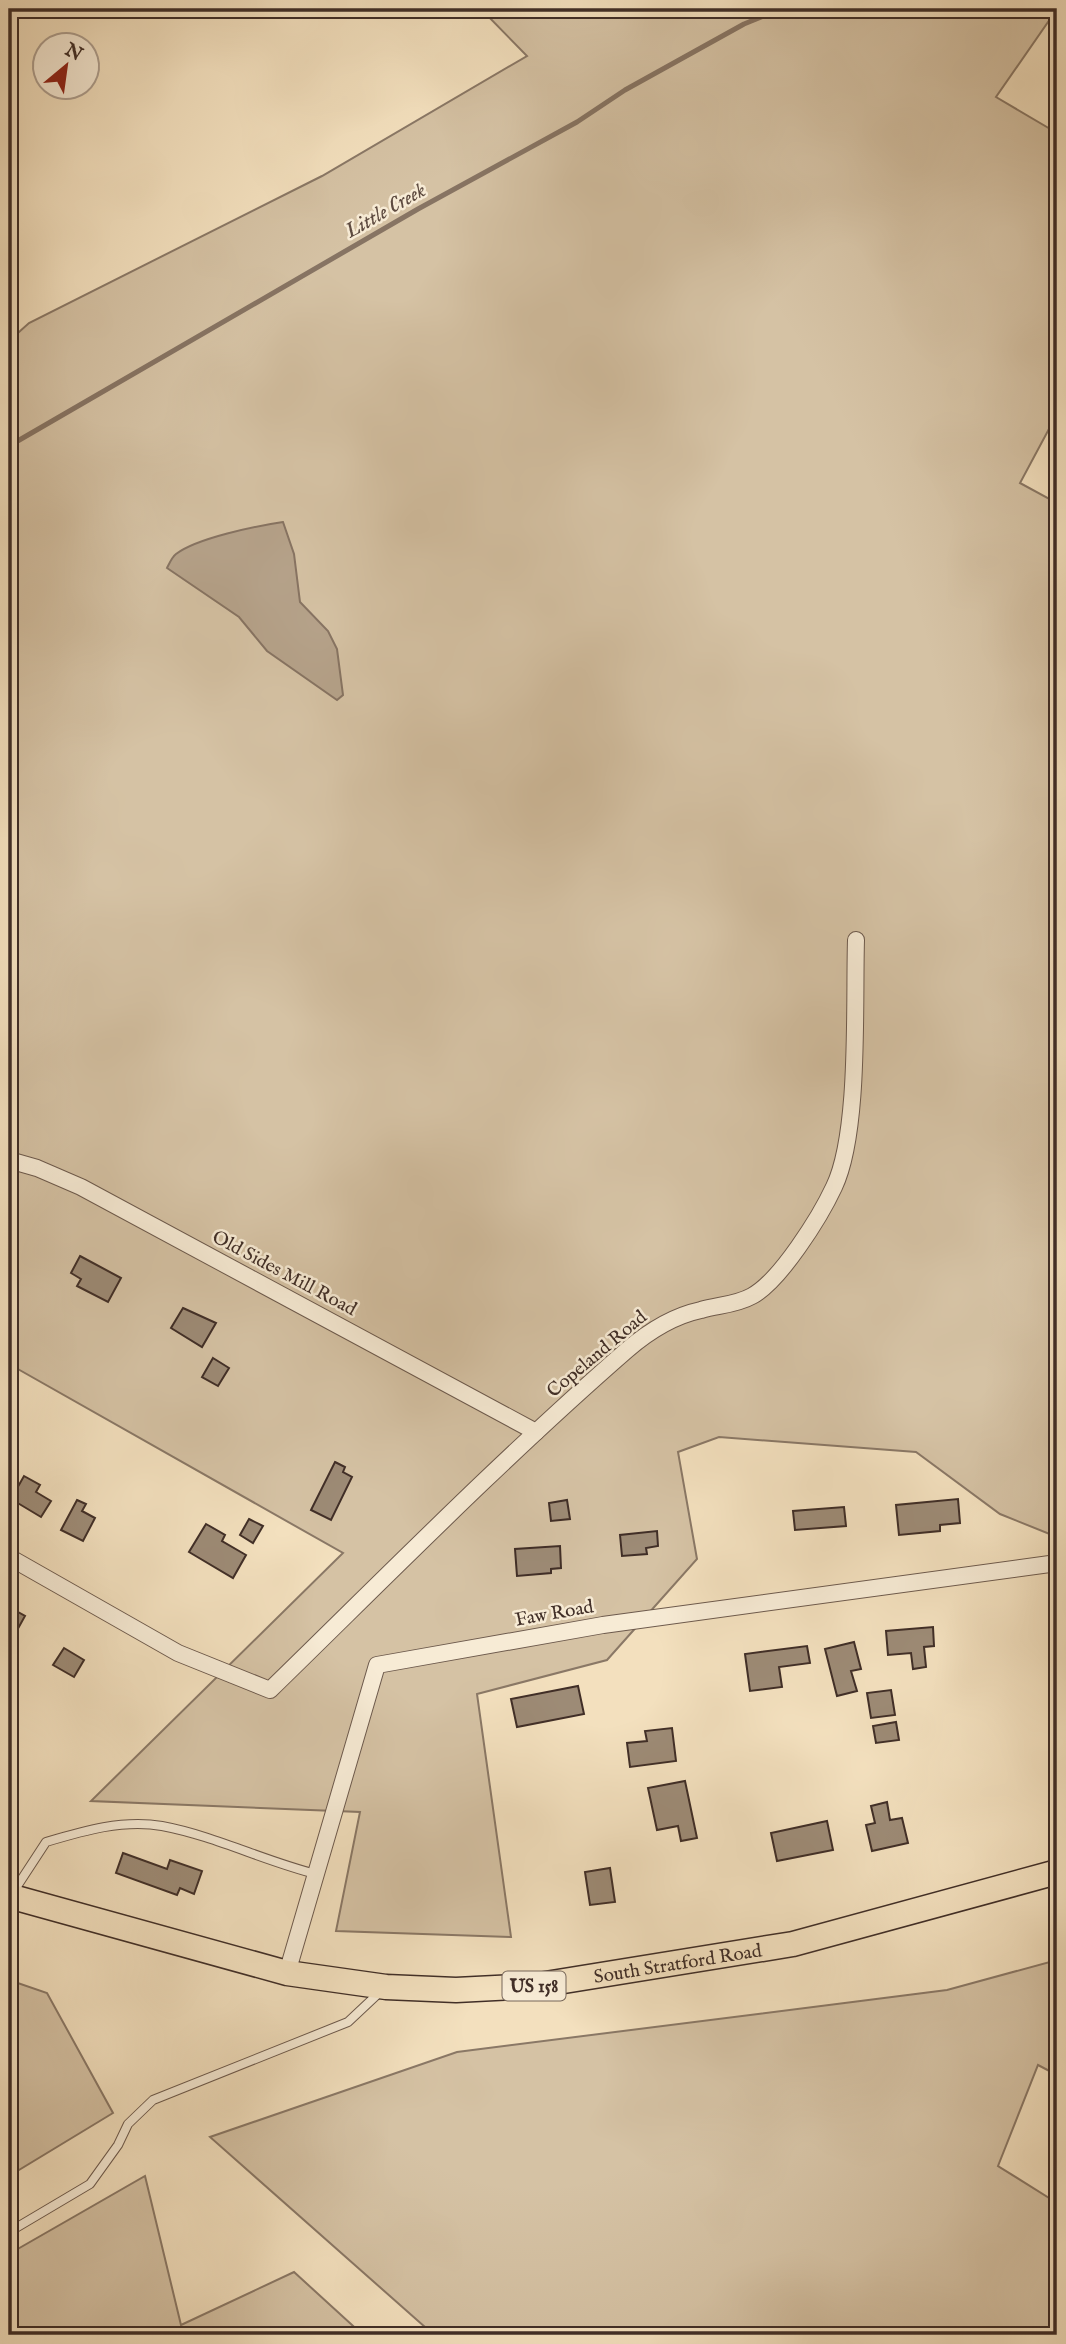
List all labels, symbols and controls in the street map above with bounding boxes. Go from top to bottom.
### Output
north arrow [32,32,102,102]
text: N [59,38,87,68]
water label: Little Creek [340,177,432,246]
street label: Old Sides Mill Road [208,1226,361,1322]
street label: Copeland Road [542,1305,653,1403]
street label: Faw Road [513,1595,596,1633]
street label: South Stratford Road [592,1939,764,1990]
road number: US 158 [503,1972,566,2000]

